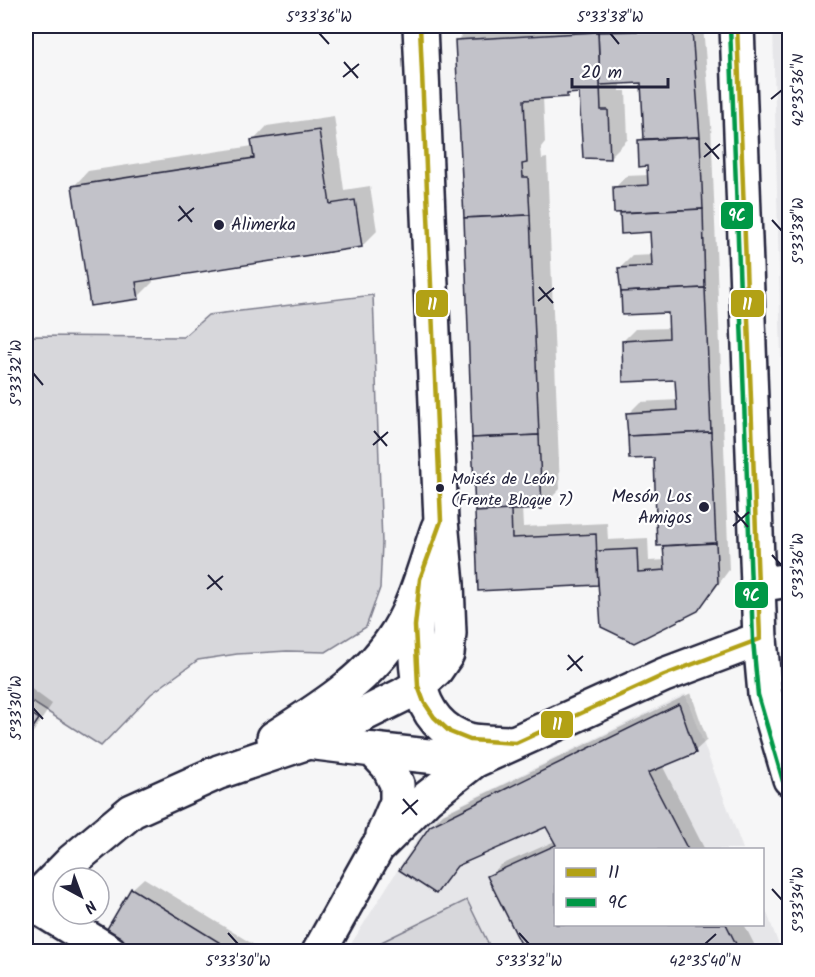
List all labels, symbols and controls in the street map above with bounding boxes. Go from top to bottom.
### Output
text: 5°33'36"W [286,6,352,30]
text: 5°33'38"W [577,6,644,30]
scale bar [572,51,668,89]
text: 42°35'36"N [787,54,811,126]
text: 20 m [581,59,622,88]
text: 5°33'38"W [787,197,811,264]
line badge: 9C [720,201,754,230]
text: 9C [728,204,746,229]
place label: Alimerka [231,211,296,240]
marker: Alimerka [212,218,226,232]
line badge: 11 [415,289,449,318]
line badge: 11 [730,289,765,318]
text: 11 [427,293,437,318]
text: 11 [742,293,752,318]
text: 5°33'32"W [5,340,29,406]
place label: Moisés de León (Frente Bloque 7) [451,467,574,513]
marker: Moisés de León (Frente Bloque 7) [434,482,446,494]
place label: Mesón Los Amigos [611,483,692,533]
marker: Mesón Los Amigos [697,500,711,514]
text: 5°33'36"W [787,533,811,599]
line badge: 9C [734,581,769,609]
text: 9C [742,584,760,609]
text: 5°33'30"W [5,675,29,741]
line badge: 11 [540,710,574,739]
text: 11 [552,713,562,738]
legend [554,848,764,926]
text: 11 [608,859,619,888]
north arrow [51,866,111,926]
text: 5°33'34"W [787,867,811,933]
text: 9C [608,889,628,918]
text: N [78,893,102,919]
text: 5°33'30"W [205,950,271,974]
text: 5°33'32"W [496,950,562,974]
text: 42°35'40"N [669,950,741,974]

